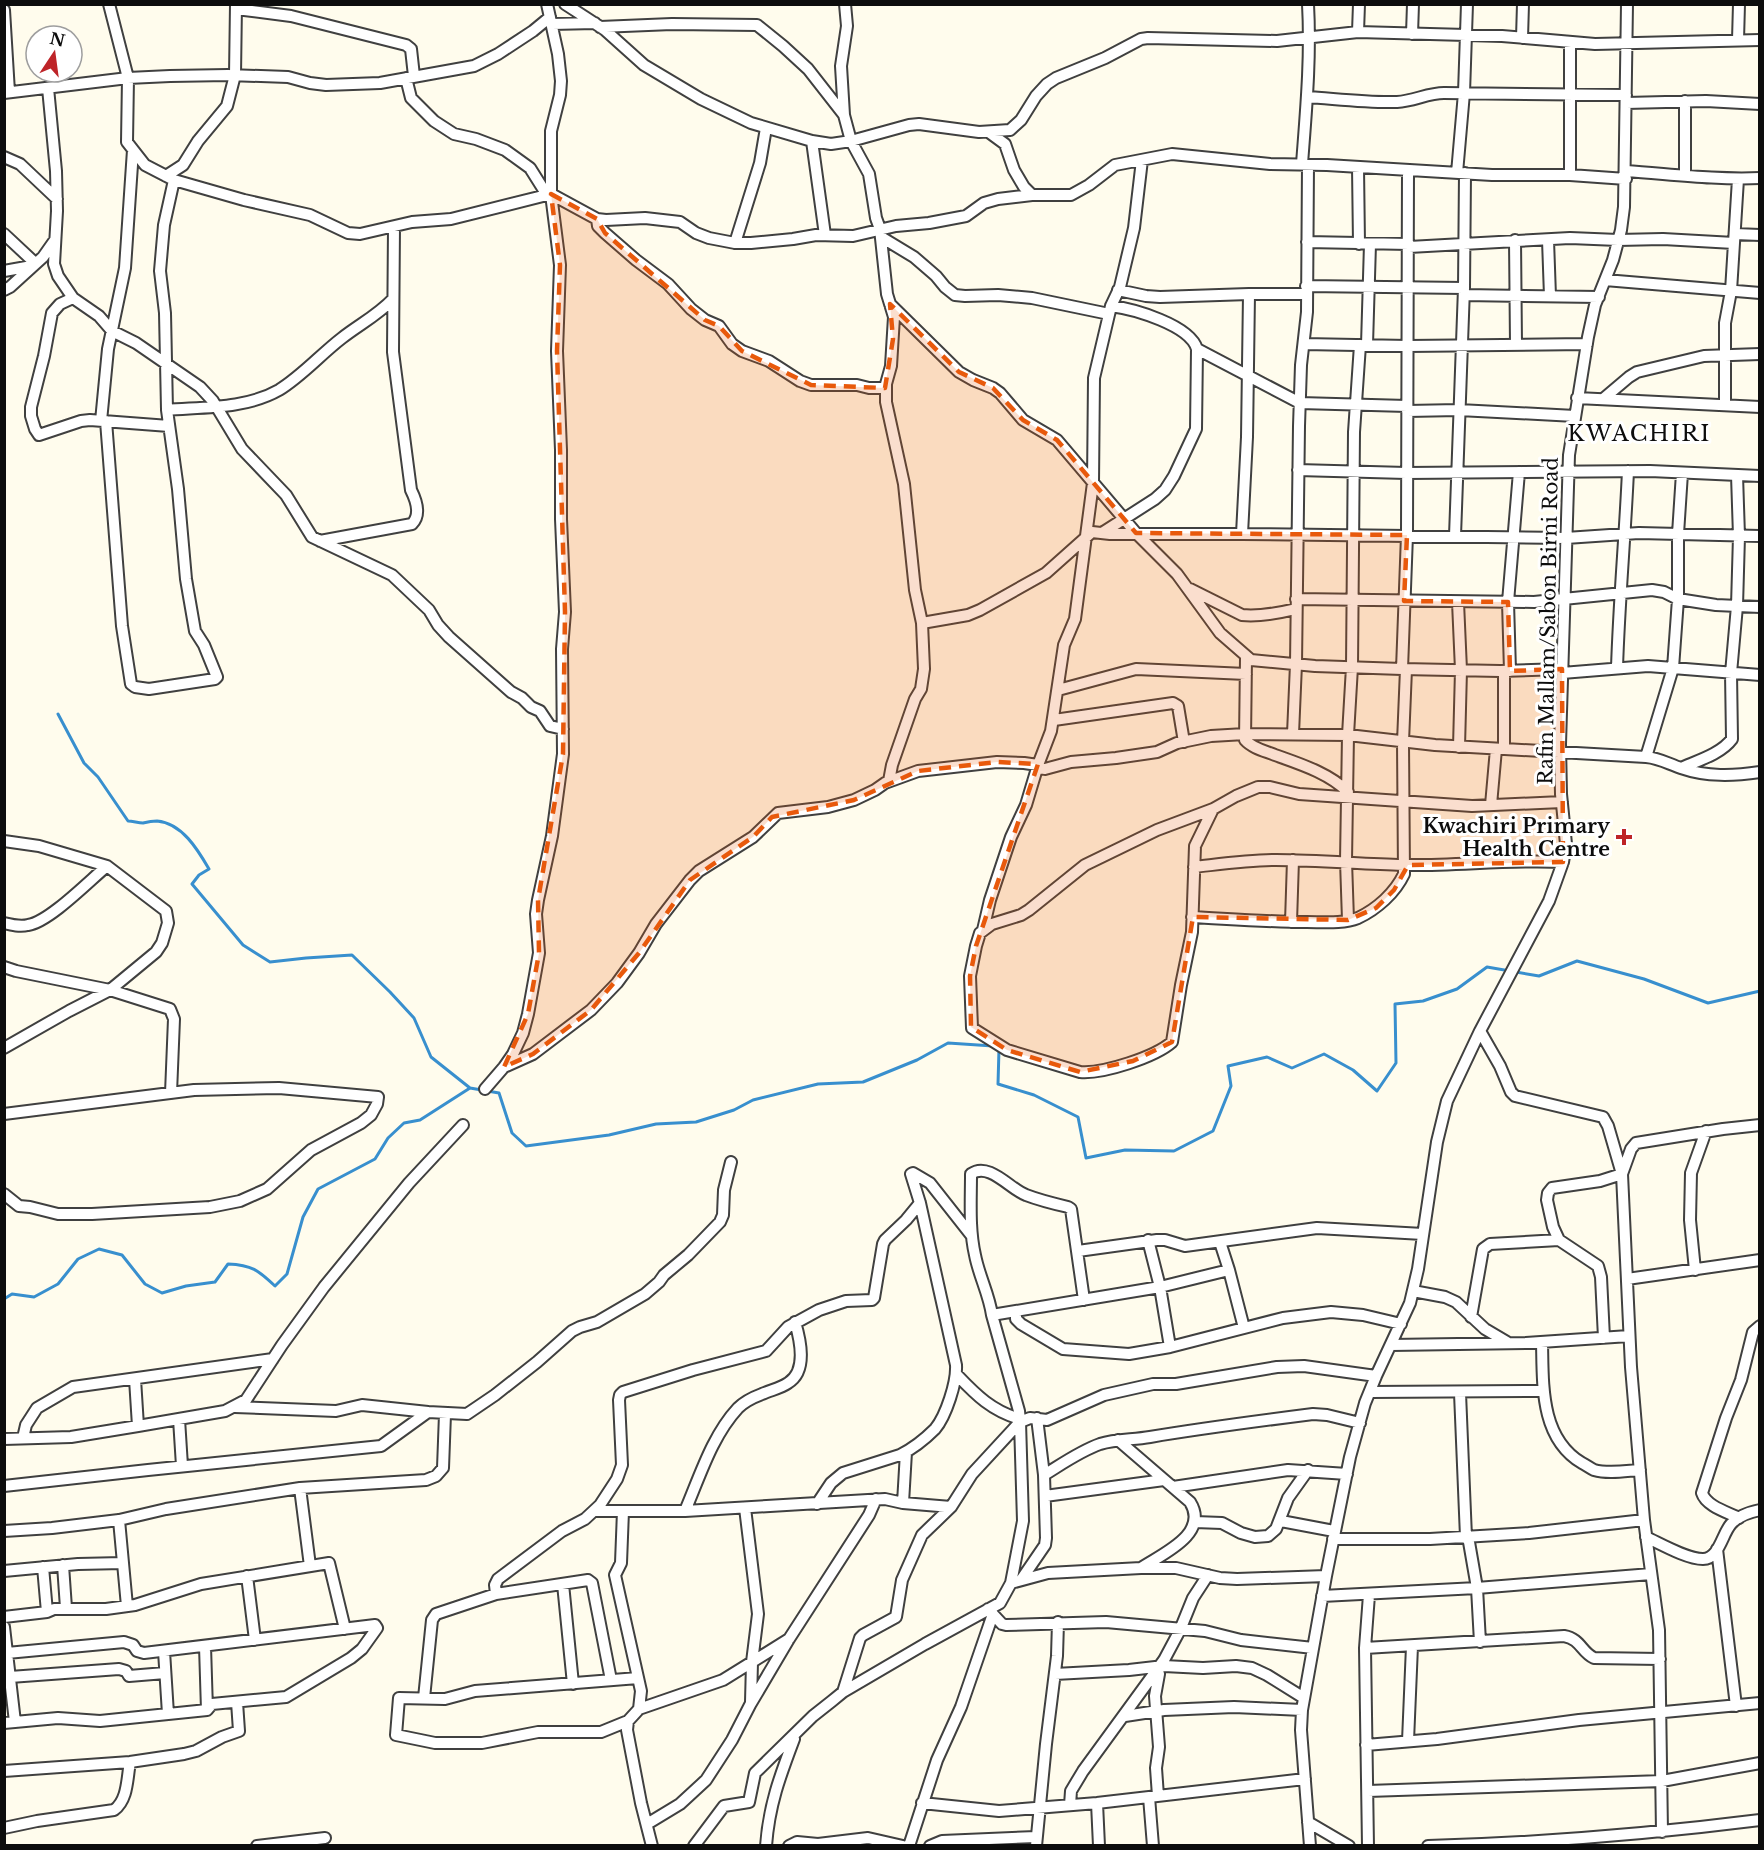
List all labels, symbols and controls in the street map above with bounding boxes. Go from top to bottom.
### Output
north arrow [24,24,84,84]
text: N [48,28,67,51]
district label: KWACHIRI [1567,420,1711,447]
street label: Rafin Mallam/Sabon Birni Road [1533,457,1563,785]
place label: Kwachiri Primary Health Centre [1423,814,1611,861]
marker: Kwachiri Primary Health Centre [1615,828,1633,846]

